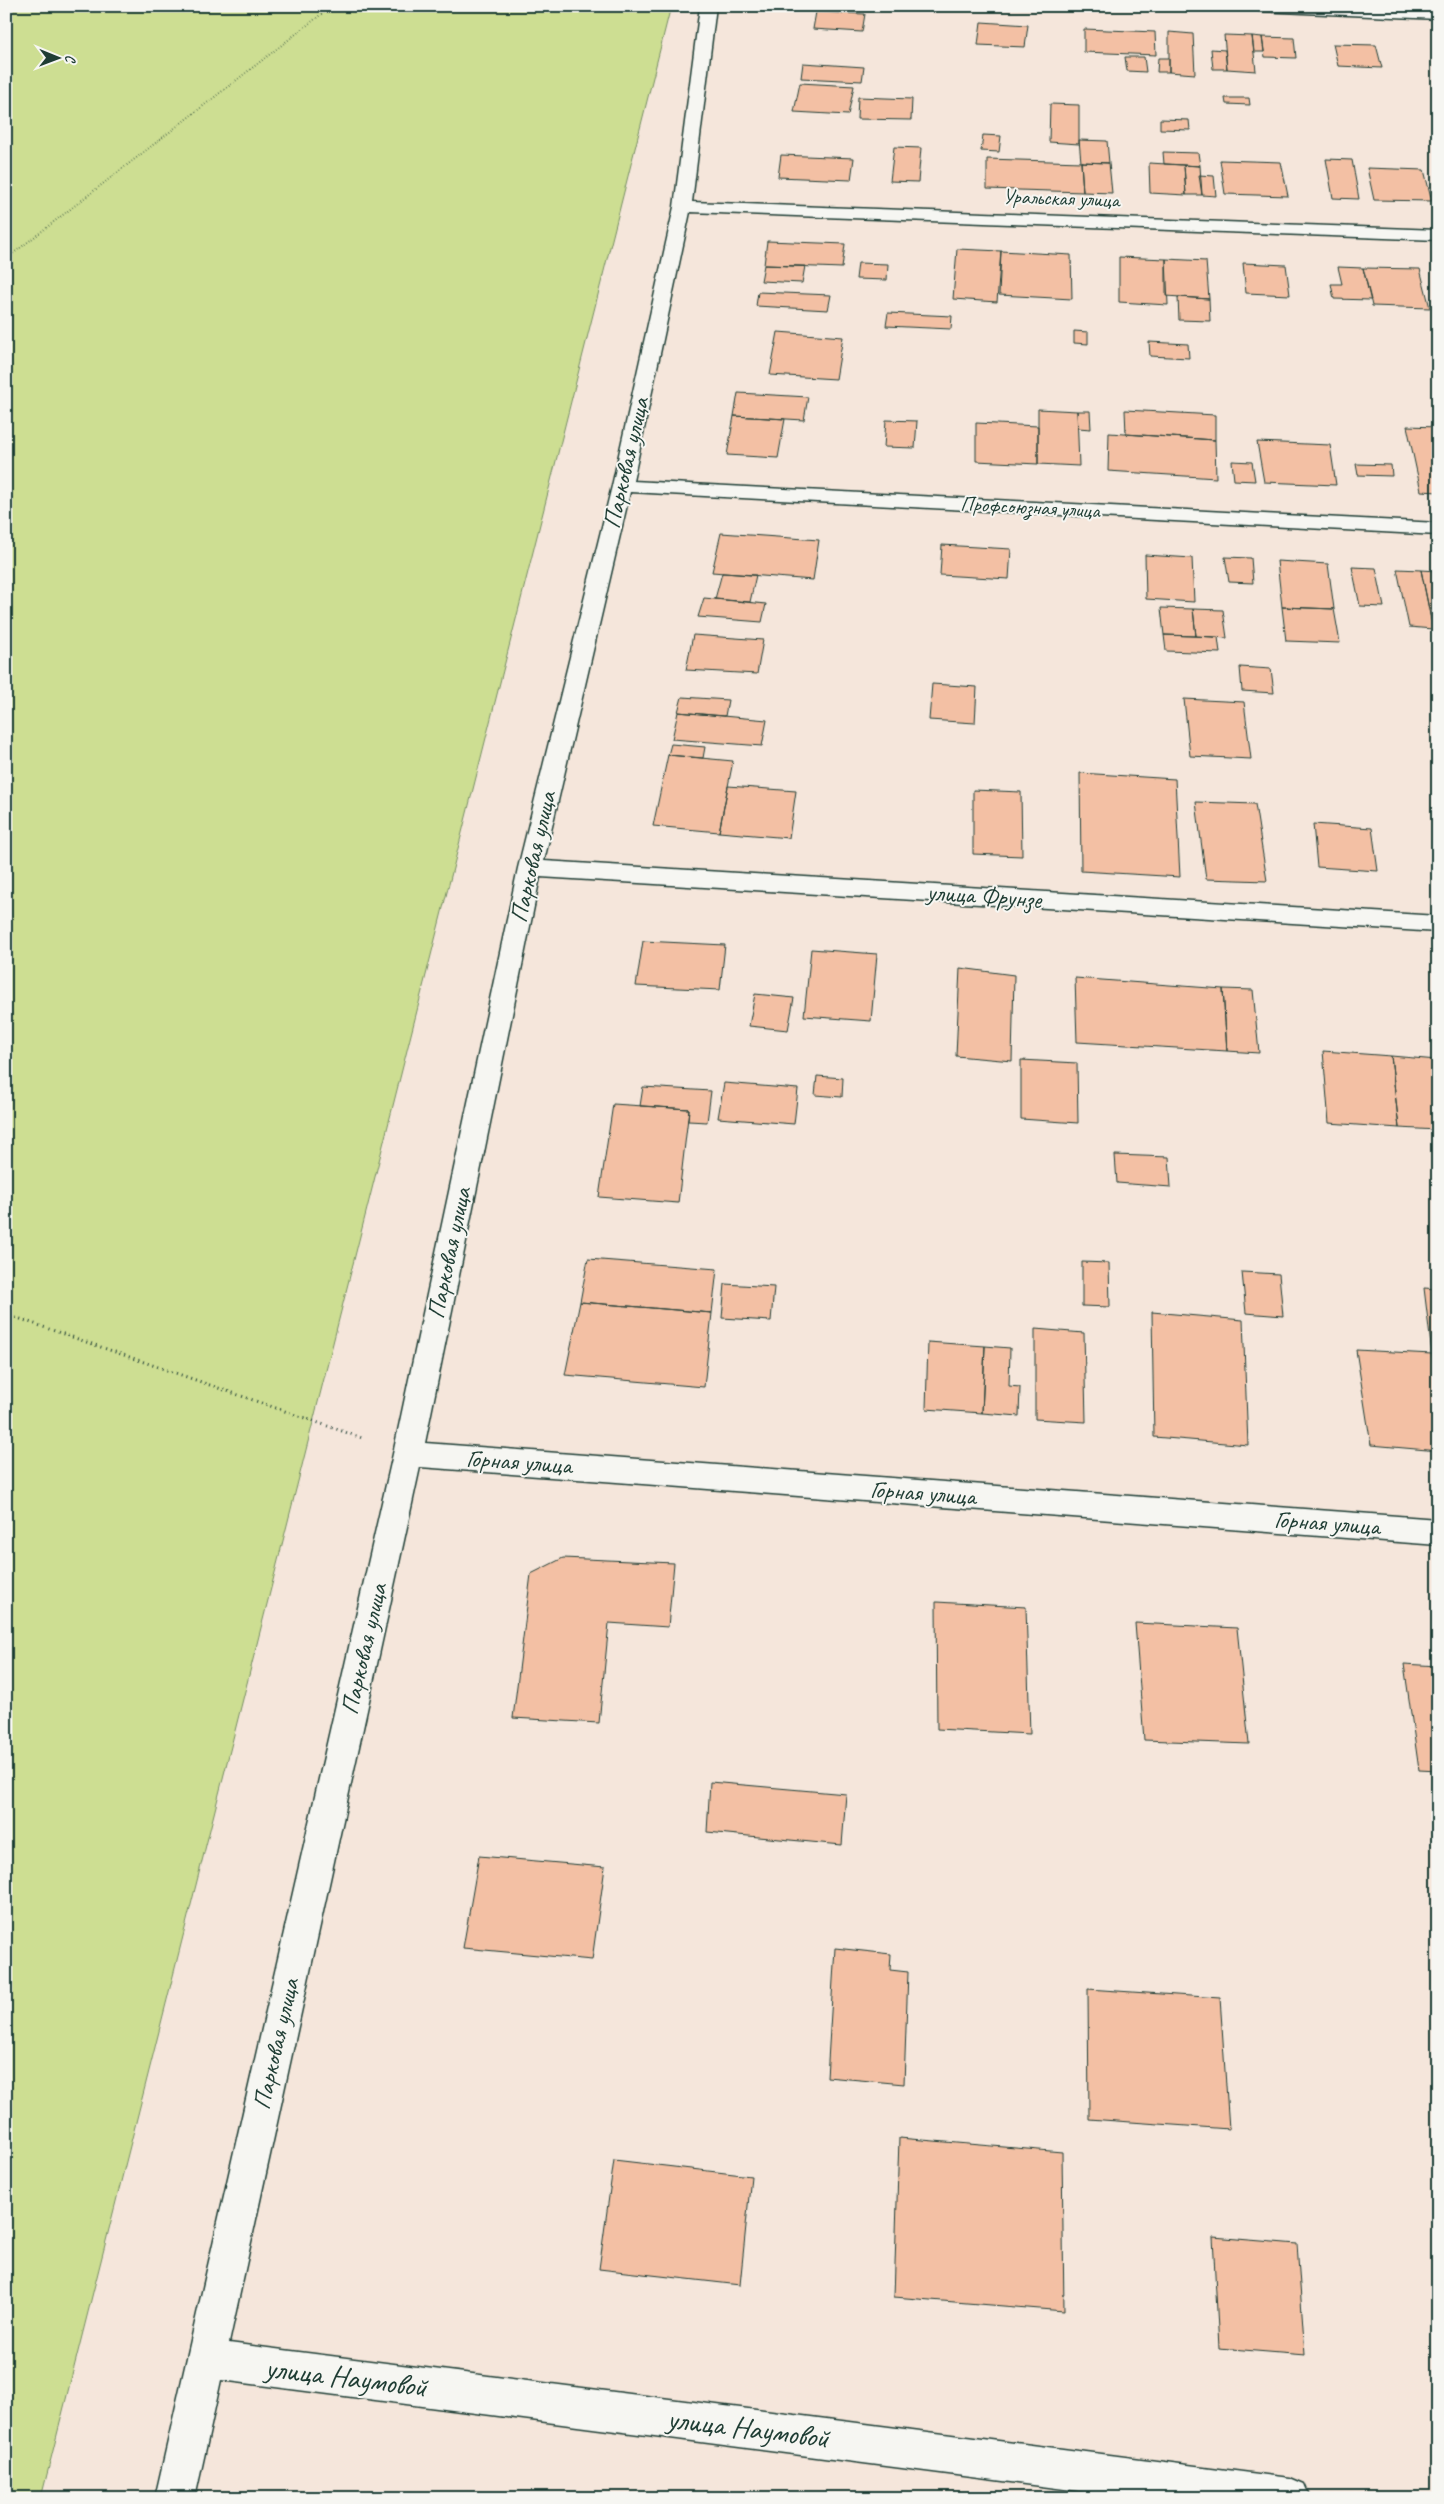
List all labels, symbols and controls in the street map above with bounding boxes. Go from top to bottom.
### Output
north arrow [32,32,82,82]
text: С [62,55,79,64]
street label: Уральская улица [1002,183,1122,213]
street label: Парковая улица [595,393,657,531]
street label: Профсоюзная улица [960,490,1102,525]
street label: Парковая улица [502,787,564,925]
street label: улица Фрунзе [924,876,1044,916]
street label: Парковая улица [420,1183,479,1321]
street label: Горная улица [465,1442,576,1482]
street label: Горная улица [869,1473,980,1513]
street label: Горная улица [1273,1503,1384,1543]
street label: Парковая улица [333,1579,395,1717]
street label: Парковая улица [245,1974,307,2112]
street label: улица Наумовой [261,2348,430,2406]
street label: улица Наумовой [663,2399,832,2457]

